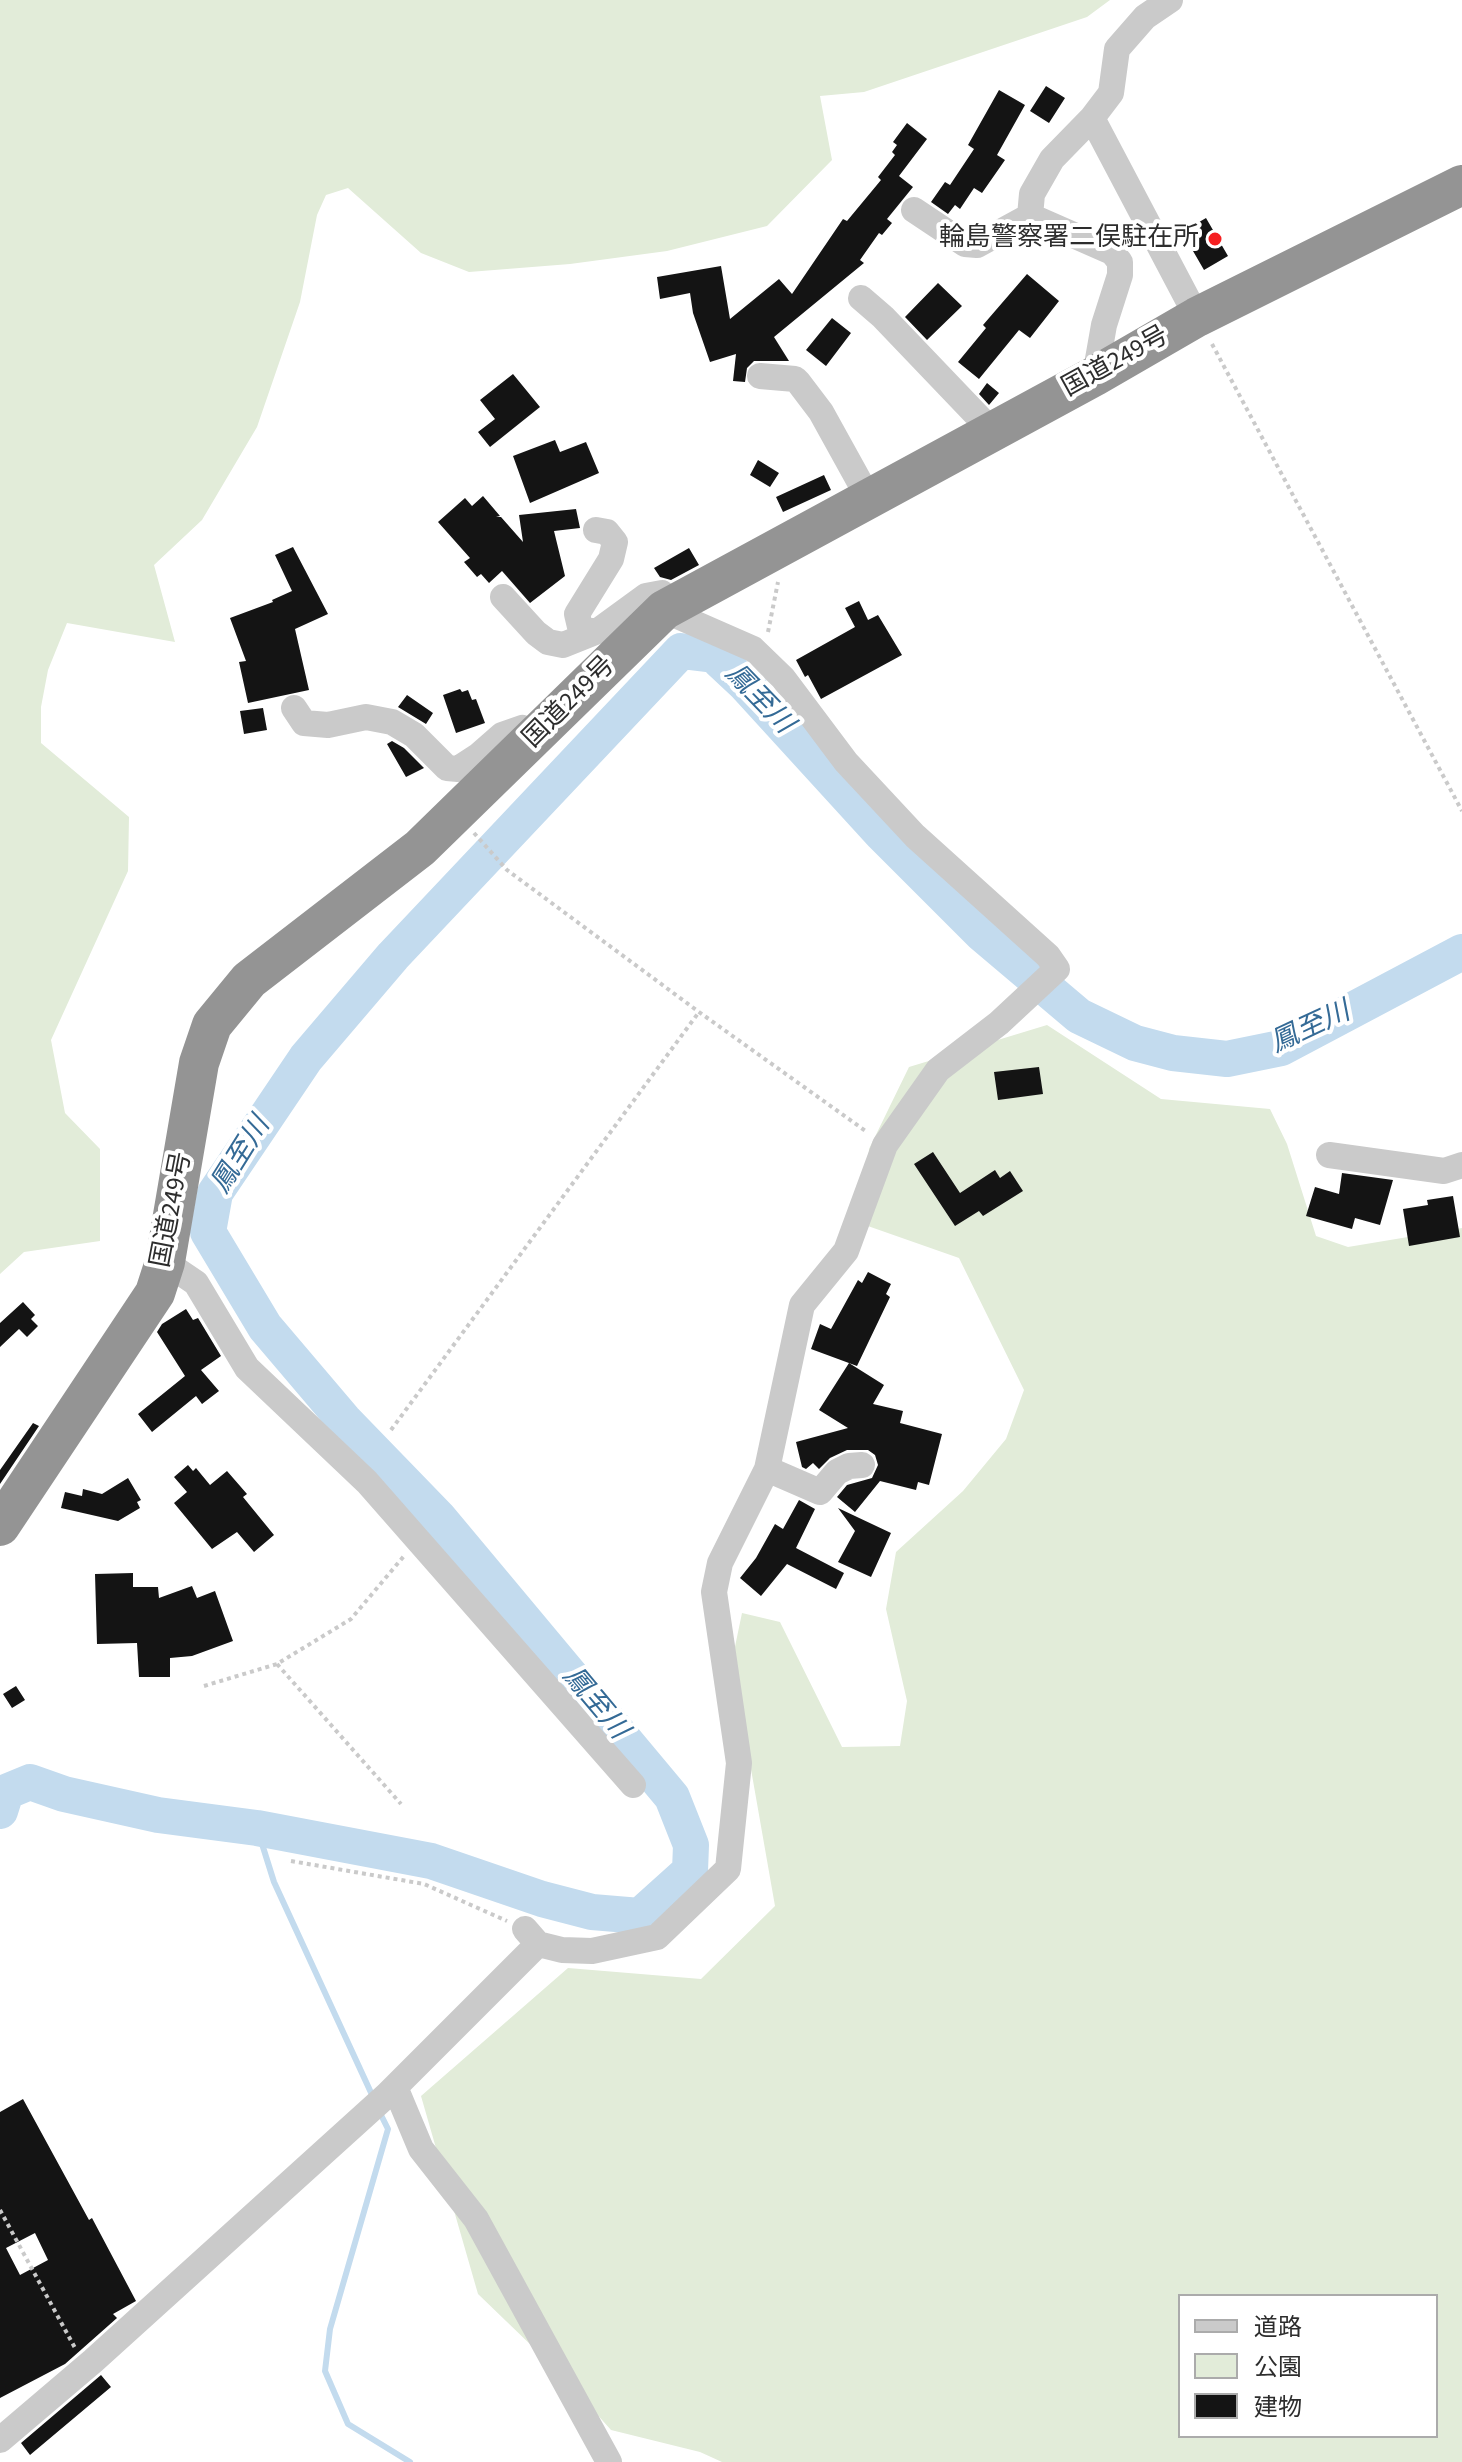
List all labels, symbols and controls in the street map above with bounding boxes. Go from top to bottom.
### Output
place label: 輪島警察署二俣駐在所 [939,223,1199,255]
marker: 輪島警察署二俣駐在所 [1206,230,1224,248]
street label: 国道249号 [1057,321,1175,405]
street label: 国道249号 [518,651,622,755]
water label: 鳳至川 [717,658,799,742]
water label: 鳳至川 [1266,996,1356,1062]
water label: 鳳至川 [205,1111,279,1201]
street label: 国道249号 [147,1150,199,1270]
water label: 鳳至川 [554,1661,634,1747]
legend [1178,2294,1438,2438]
text: 道路 [1254,2310,1302,2345]
text: 公園 [1254,2350,1302,2385]
text: 建物 [1254,2390,1302,2425]

